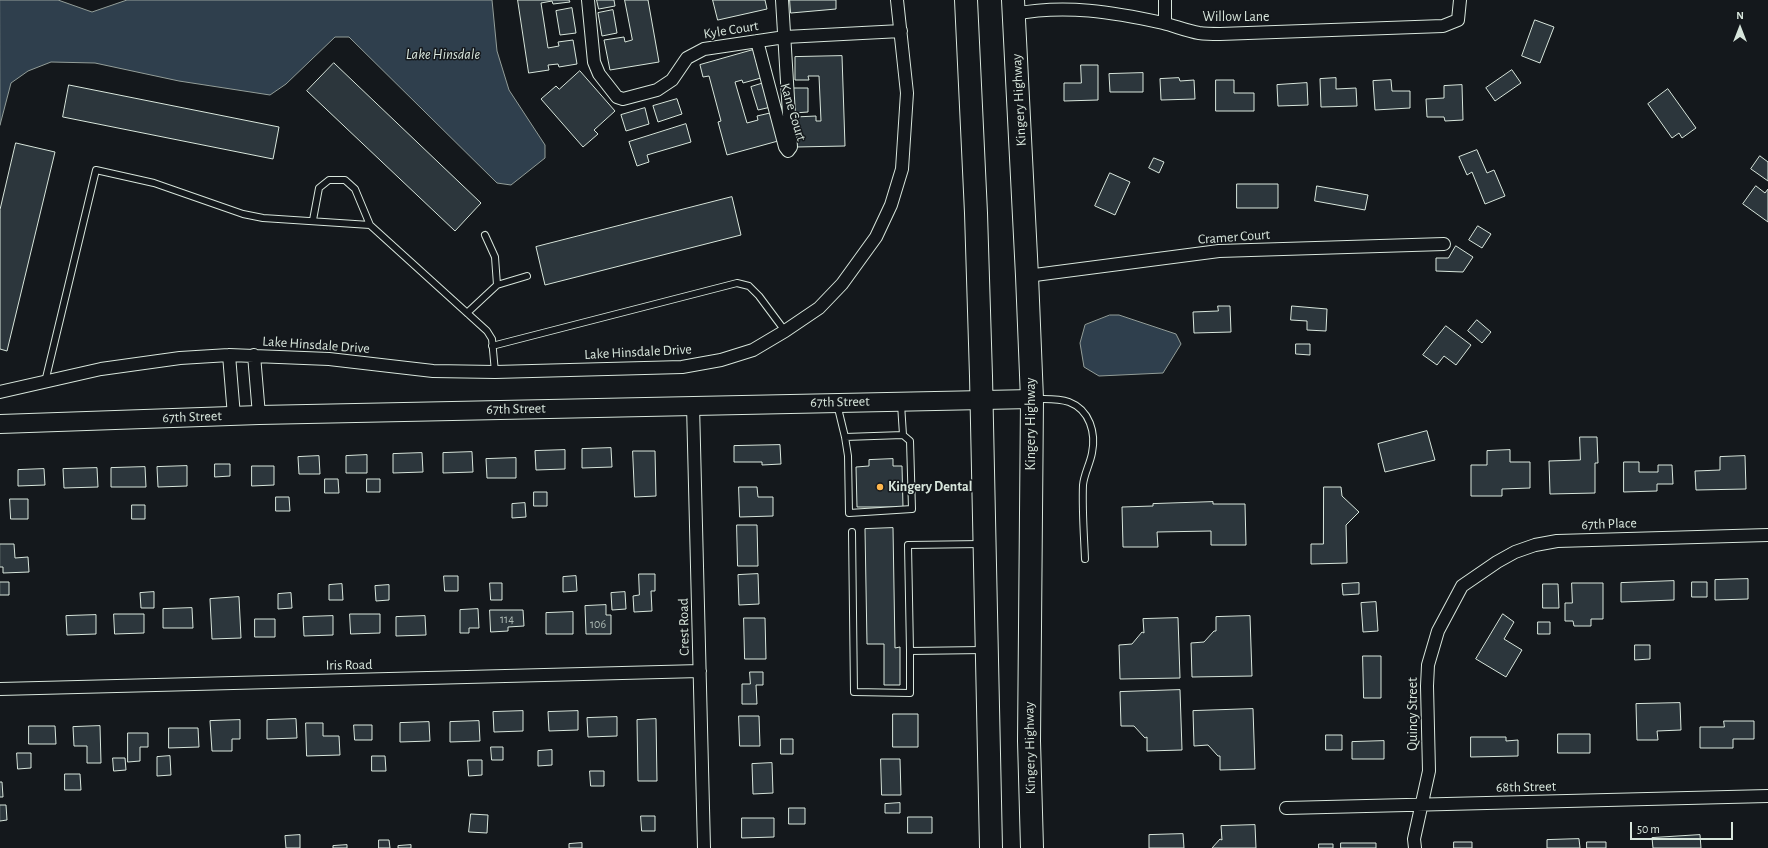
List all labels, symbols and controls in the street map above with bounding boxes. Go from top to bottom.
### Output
north arrow [1720,8,1760,48]
street label: Willow Lane [1202,9,1270,25]
text: N [1736,10,1744,21]
street label: Kyle Court [702,17,760,43]
water label: Lake Hinsdale [406,45,480,63]
street label: Kingery Highway [1008,53,1030,147]
street label: Kane Court [776,81,810,143]
street label: Cramer Court [1197,226,1271,248]
street label: Lake Hinsdale Drive [262,333,370,357]
street label: Lake Hinsdale Drive [584,341,692,363]
street label: Kingery Highway [1023,378,1039,470]
street label: 67th Street [810,393,870,411]
street label: 67th Street [486,400,546,418]
street label: 67th Street [162,408,222,426]
place label: Kingery Dental [888,479,972,495]
marker: Kingery Dental [875,482,885,492]
street label: 67th Place [1581,515,1637,533]
street label: Crest Road [675,598,693,656]
house number: 114 [500,612,514,626]
house number: 106 [590,617,606,631]
street label: Iris Road [325,656,373,674]
street label: Quincy Street [1405,677,1421,751]
street label: Kingery Highway [1021,701,1039,795]
street label: 68th Street [1496,778,1556,796]
scale bar [1632,814,1735,840]
text: 50 m [1637,823,1660,835]

